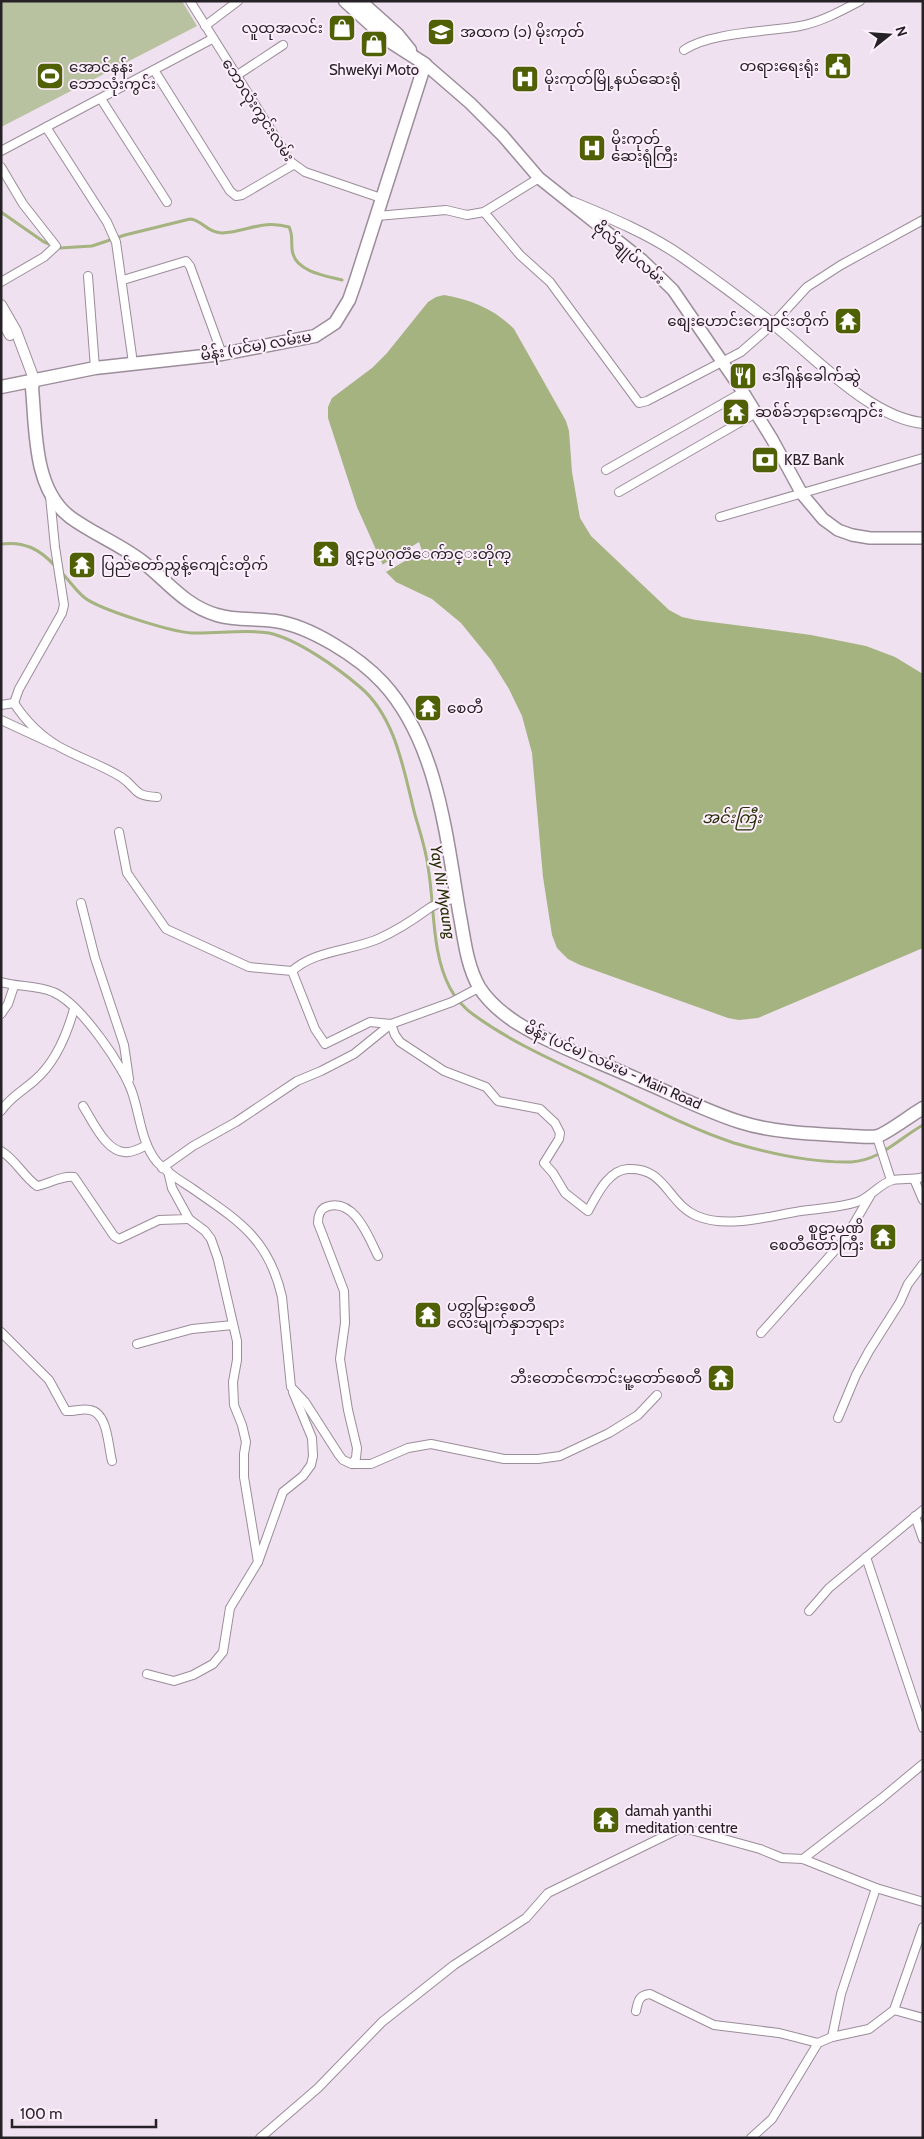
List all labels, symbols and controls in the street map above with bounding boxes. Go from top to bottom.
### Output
north arrow [864,10,914,60]
shop icon: လူထုအလင်း [327,13,357,43]
school or university icon: အထက (၁) မိုးကုတ် [426,17,456,47]
place label: လူထုအလင်း [241,18,323,40]
place label: အထက (၁) မိုးကုတ် [460,22,584,44]
text: N [891,24,911,39]
shop icon: ShweKyi Moto [359,29,389,59]
public building icon: တရားရေးရုံး [823,51,853,81]
street label: ‌ဘောလုံးကွင်းလမ်း [216,55,299,166]
place label: အောင်နန်း ဘောလုံးကွင်း [69,57,156,96]
place label: တရားရေးရုံး [740,57,819,78]
sports icon: အောင်နန်း ဘောလုံးကွင်း [35,61,65,91]
place label: ShweKyi Moto [329,61,419,79]
hospital icon: မိုးကုတ်မြို့နယ်ဆေးရုံ [510,64,540,94]
place label: မိုးကုတ်မြို့နယ်ဆေးရုံ [544,69,681,91]
place label: မိုးကုတ်‌ ‌ဆေးရုံကြီး [611,129,678,168]
hospital icon: မိုးကုတ်‌ ‌ဆေးရုံကြီး [577,133,607,163]
street label: ဗိုလ်‌ချုပ်‌လမ်း [588,217,669,290]
temple icon: စျေးဟောင်းကျောင်းတိုက် [833,306,863,336]
place label: စျေးဟောင်းကျောင်းတိုက် [667,311,829,333]
street label: မိန်း (ပင်မ) လမ်းမ [199,326,313,368]
restaurant icon: ဒေါ်ရှန်ခေါက်ဆွဲ [728,361,758,391]
place label: ဒေါ်ရှန်ခေါက်ဆွဲ [762,366,861,388]
temple icon: ဆစ်ခ်ဘုရားကျောင်း [721,397,751,427]
place label: ဆစ်ခ်ဘုရားကျောင်း [755,402,883,424]
bank icon: KBZ Bank [750,445,780,475]
place label: KBZ Bank [784,451,844,469]
temple icon: ရွင္ဥပဂုတၱေက်ာင္းတိုက္ [311,539,341,569]
place label: ရွင္ဥပဂုတၱေက်ာင္းတိုက္ [345,544,512,566]
temple icon: ပြည်‌‌တော်ညွန့်ကျေင်းတိုက် [67,550,97,580]
place label: ပြည်‌‌တော်ညွန့်ကျေင်းတိုက် [101,555,268,577]
temple icon: စေတီ [413,693,443,723]
place label: စေတီ [447,698,483,717]
water label: အင်းကြီး [702,806,764,831]
water label: Yay Ni Myaung [426,844,460,941]
street label: မိန်း (ပင်မ) လမ်းမ - Main Road [520,1018,705,1116]
place label: စူဠာမဏိ စေတီတော်ကြီး [769,1218,864,1257]
temple icon: စူဠာမဏိ စေတီတော်ကြီး [868,1222,898,1252]
place label: ပတ္တမြား‌စေတီ‌ လေးမျက်နှာဘုရား [447,1296,565,1335]
temple icon: ပတ္တမြား‌စေတီ‌ လေးမျက်နှာဘုရား [413,1300,443,1330]
temple icon: ဘီးတောင်ကောင်းမူ့တော်စေတီ [706,1363,736,1393]
place label: ဘီးတောင်ကောင်းမူ့တော်စေတီ [510,1368,702,1390]
place label: damah yanthi meditation centre [625,1802,738,1837]
temple icon: damah yanthi meditation centre [591,1805,621,1835]
scale bar [12,2096,156,2128]
text: 100 m [20,2105,62,2123]

